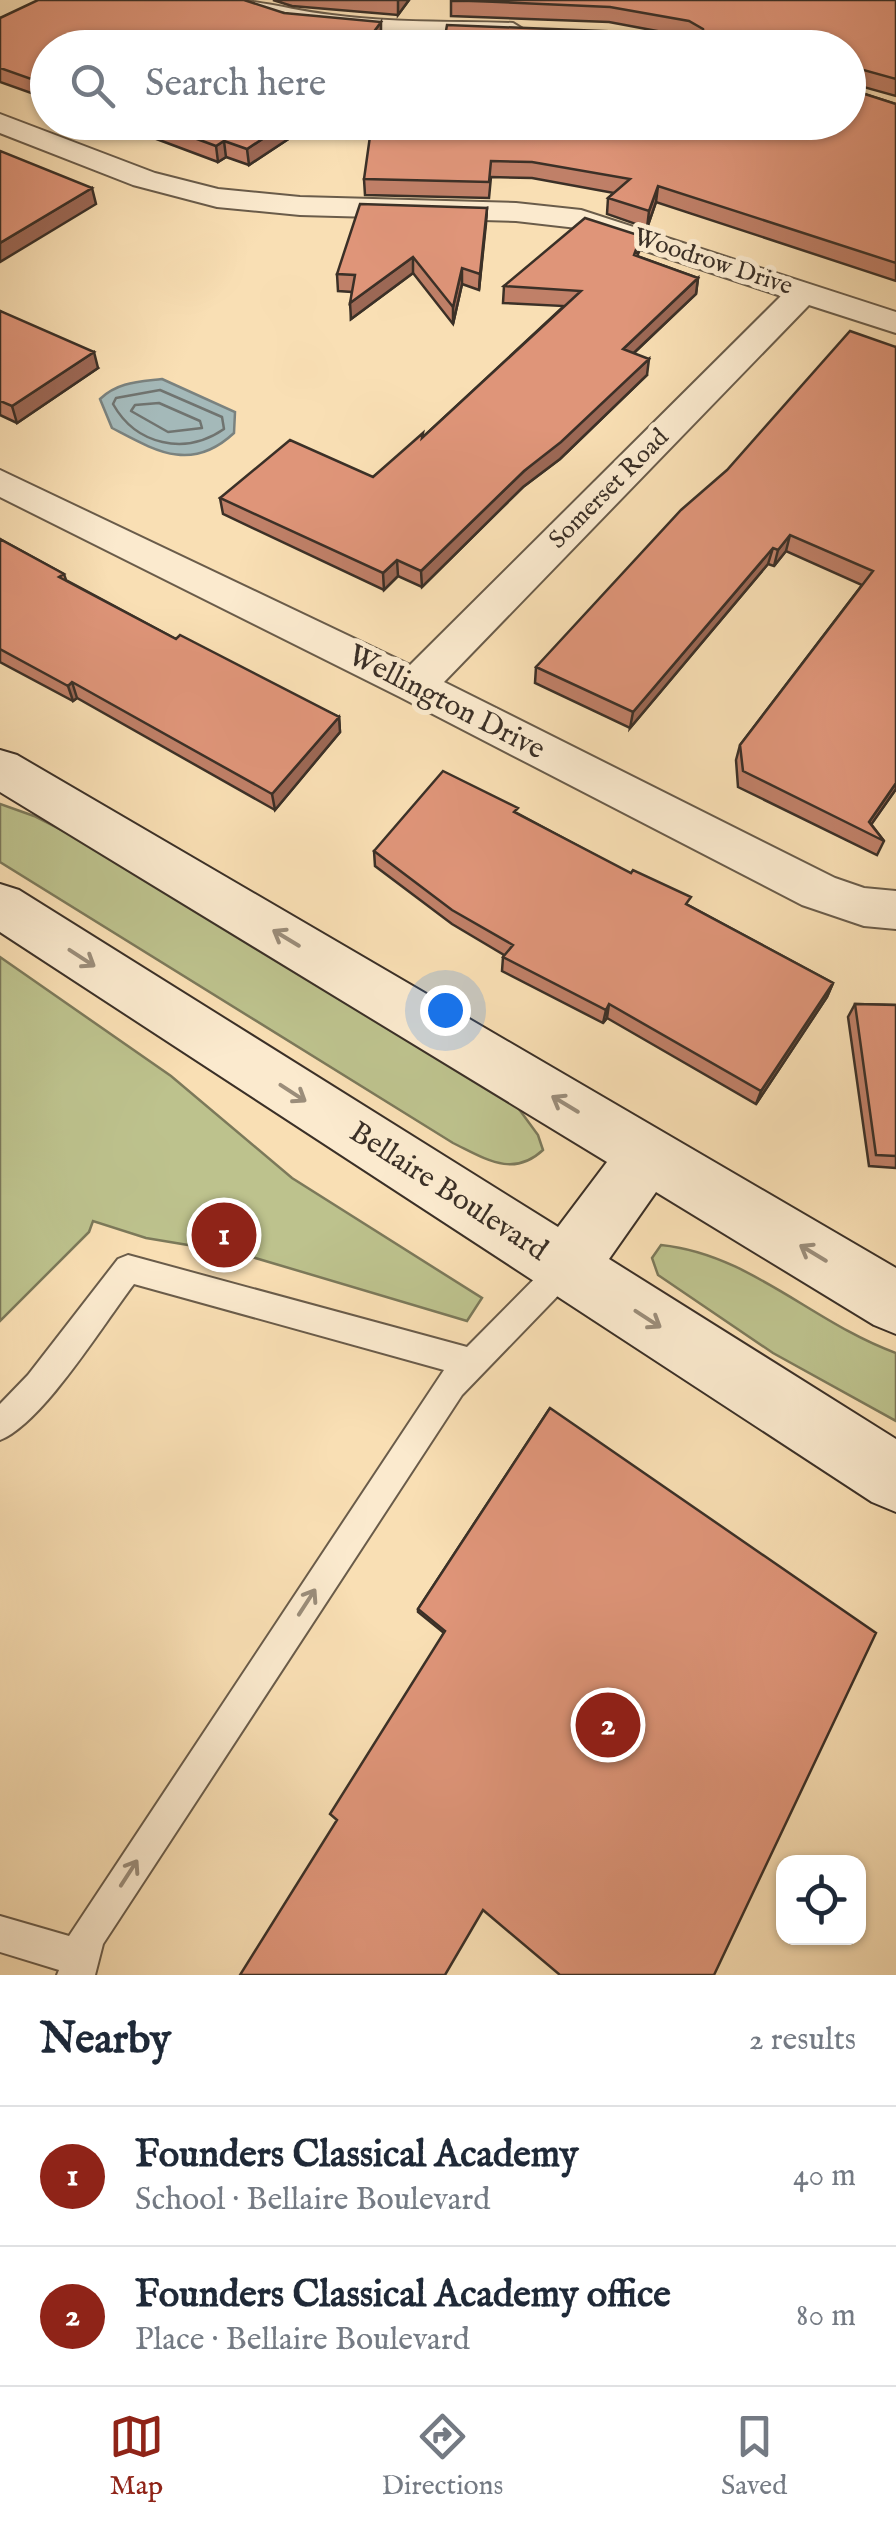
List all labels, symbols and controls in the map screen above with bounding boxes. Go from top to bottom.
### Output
search box [30,30,866,140]
icon: search [65,58,120,113]
text: Search here [145,61,326,109]
street label: Woodrow Drive [629,221,797,303]
street label: Somerset Road [542,422,676,556]
street label: Wellington Drive [341,637,551,769]
one-way arrow [272,928,301,948]
one-way arrow [67,947,96,968]
your location [420,985,471,1036]
one-way arrow [278,1082,307,1103]
one-way arrow [551,1094,580,1114]
street label: Bellaire Boulevard [342,1114,555,1271]
pin: 1 [192,1198,256,1272]
one-way arrow [799,1243,828,1263]
one-way arrow [633,1309,662,1330]
one-way arrow [297,1588,318,1617]
pin: 2 [576,1688,640,1762]
map controls [776,1855,866,1945]
button: locate [776,1855,866,1945]
one-way arrow [118,1860,139,1888]
text: Nearby [40,2014,171,2067]
text: 2 results [749,2020,856,2061]
text: Founders Classical Academy [135,2132,578,2180]
text: 1 [67,2156,78,2197]
text: 40 m [793,2156,856,2197]
text: School · Bellaire Boulevard [135,2180,490,2221]
text: Founders Classical Academy office [135,2272,671,2320]
text: 2 [65,2296,80,2337]
text: 80 m [796,2296,856,2337]
text: Place · Bellaire Boulevard [135,2320,470,2361]
tab: Map [109,2409,164,2504]
tab: Directions [381,2409,503,2504]
tab: Saved [721,2409,787,2504]

